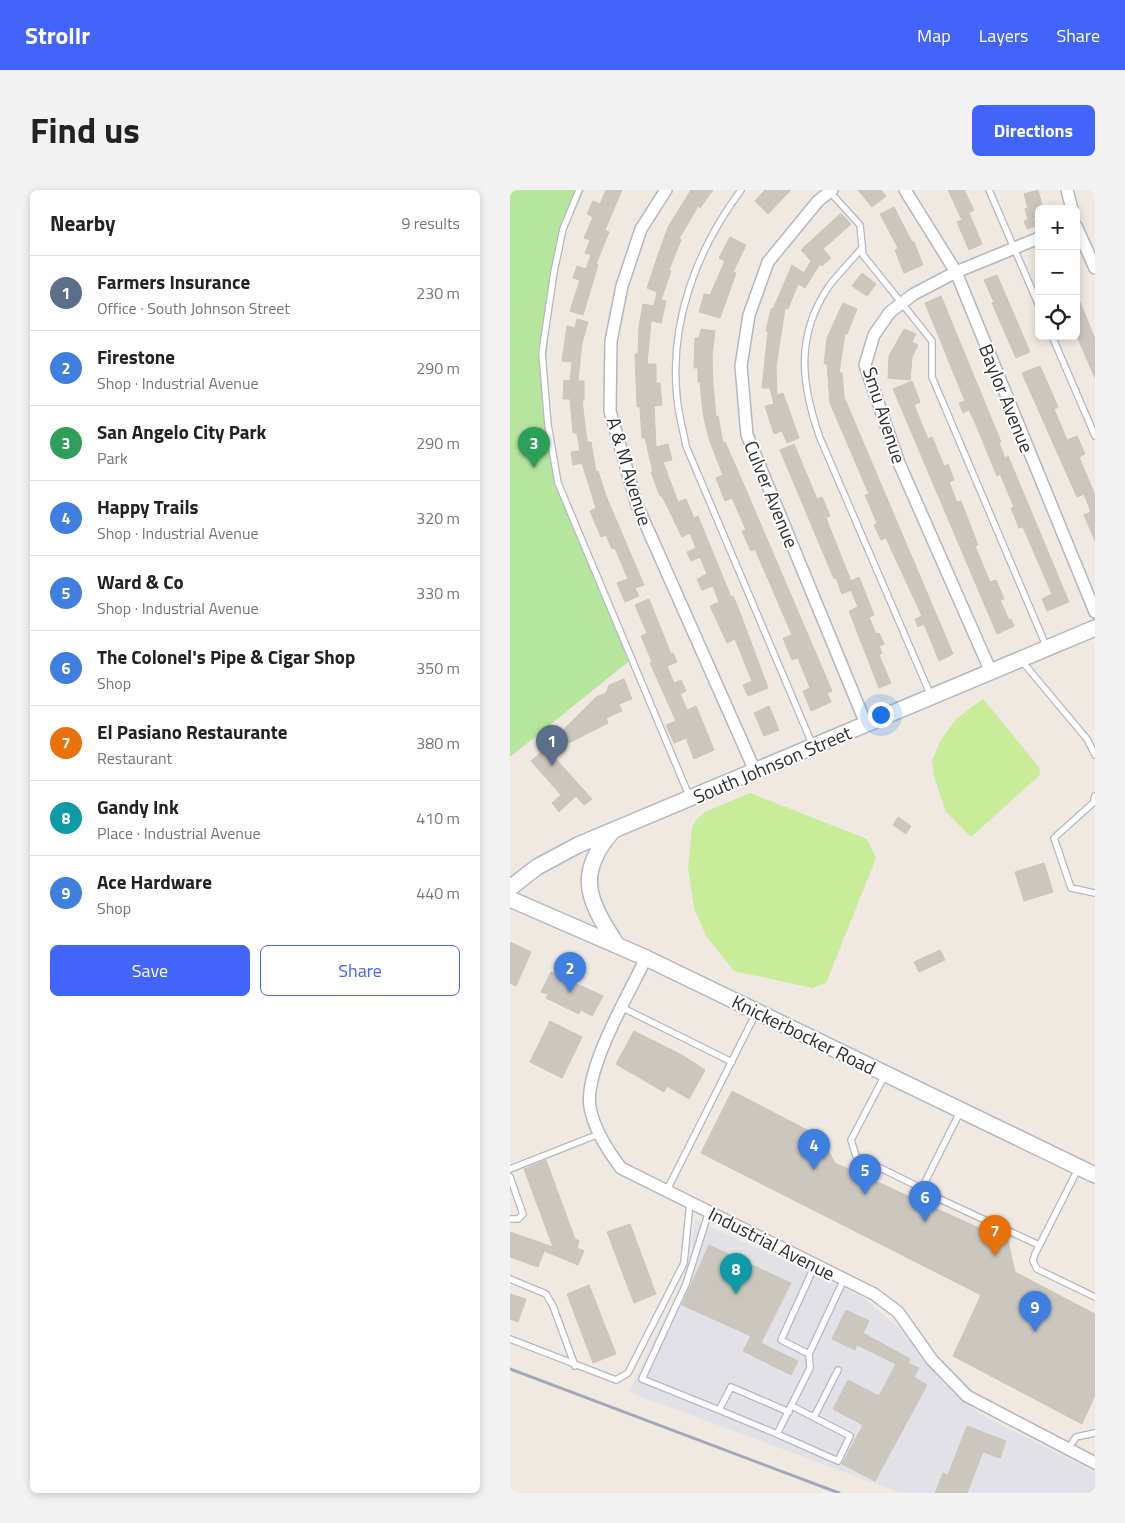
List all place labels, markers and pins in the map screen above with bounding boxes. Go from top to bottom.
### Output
pin: 3 [518,427,550,468]
pin: 1 [536,725,568,766]
pin: 2 [554,952,586,993]
pin: 4 [798,1129,830,1170]
pin: 5 [849,1154,881,1195]
pin: 6 [909,1181,941,1222]
pin: 7 [979,1215,1011,1256]
pin: 8 [720,1253,752,1294]
pin: 9 [1019,1291,1051,1332]

